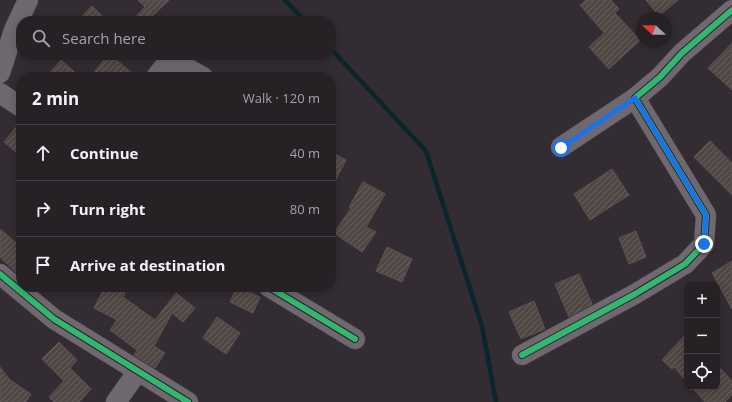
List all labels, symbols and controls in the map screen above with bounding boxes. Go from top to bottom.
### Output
north arrow [636,12,672,48]
search box [16,16,336,60]
icon: search [30,27,52,49]
text: Search here [62,28,146,48]
text: 2 min [32,87,79,110]
text: Walk · 120 m [243,89,320,107]
route start [552,139,570,157]
icon: ahead [32,142,54,164]
text: Continue [70,143,138,163]
text: 40 m [290,144,320,162]
icon: right [32,198,54,220]
text: Turn right [70,199,145,219]
text: 80 m [290,200,320,218]
route end [695,235,713,253]
icon: arrive [32,254,54,276]
text: Arrive at destination [70,255,225,275]
map controls [684,282,720,390]
button: + [684,282,720,318]
button: − [684,318,720,354]
button: locate [684,354,720,390]

